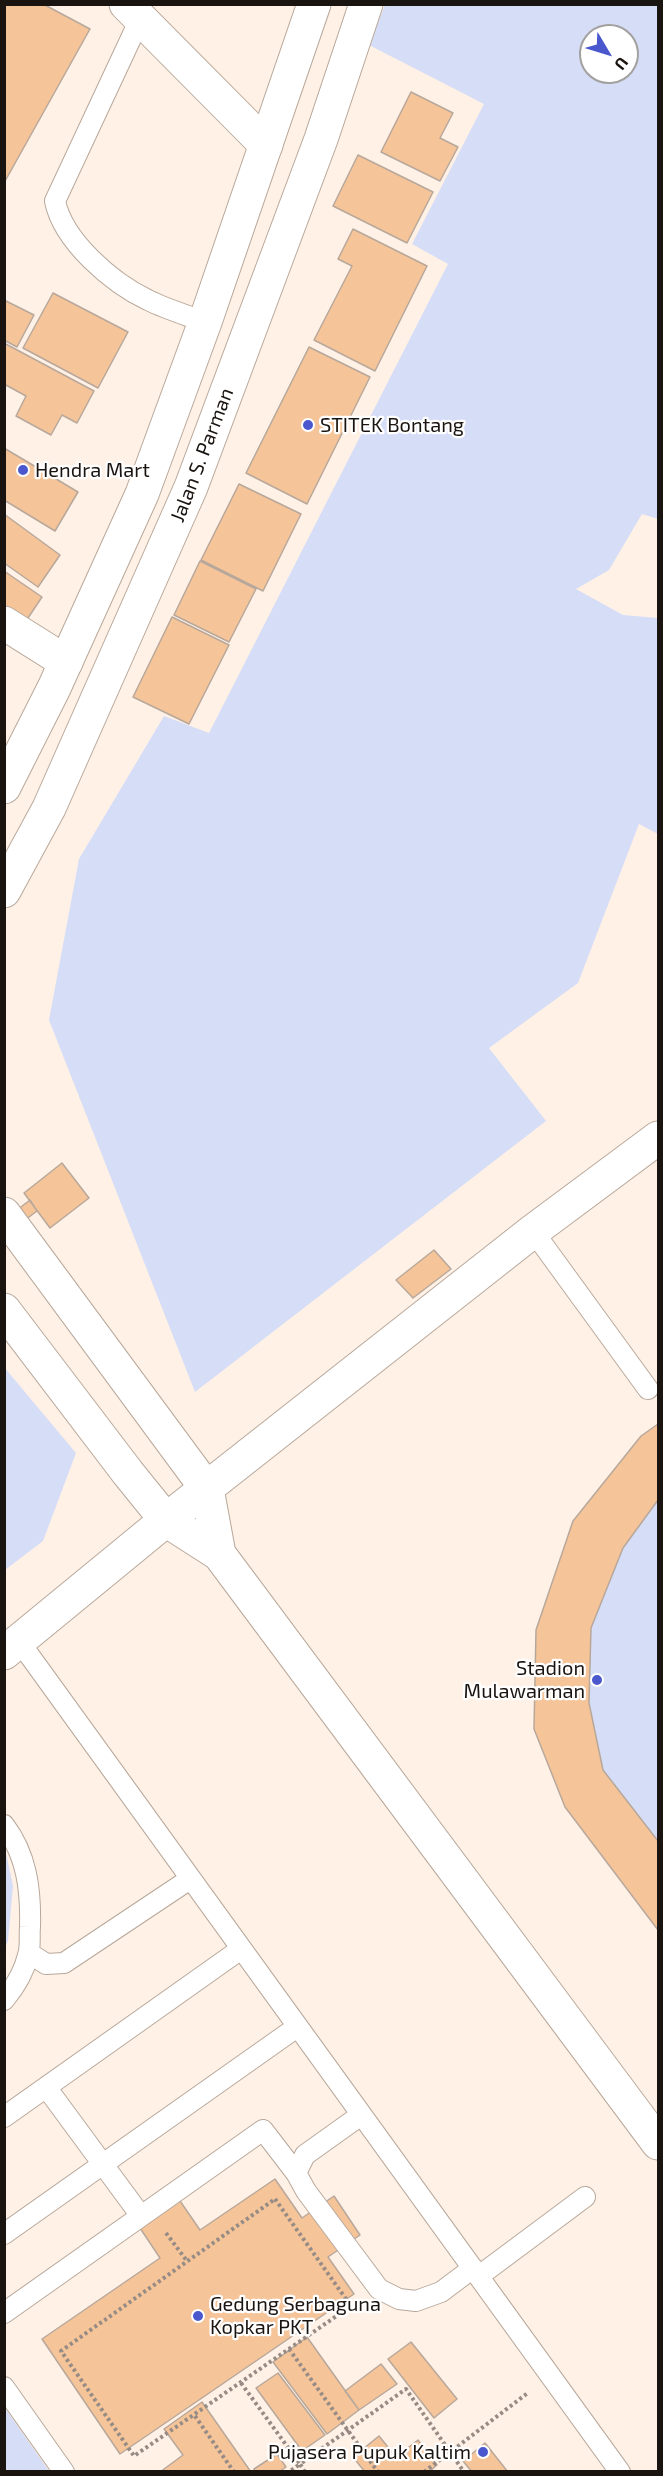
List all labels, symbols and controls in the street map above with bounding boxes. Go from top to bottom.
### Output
north arrow [579,24,639,84]
text: U [611,54,633,74]
street label: Jalan S. Parman [165,384,239,526]
place label: STITEK Bontang [320,413,464,437]
marker: STITEK Bontang [301,418,315,432]
place label: Hendra Mart [35,458,150,482]
marker: Hendra Mart [16,463,30,477]
place label: Stadion Mulawarman [464,1656,585,1703]
marker: Stadion Mulawarman [590,1673,604,1687]
place label: Gedung Serbaguna Kopkar PKT [210,2292,381,2339]
marker: Gedung Serbaguna Kopkar PKT [191,2309,205,2323]
place label: Pujasera Pupuk Kaltim [268,2440,471,2464]
marker: Pujasera Pupuk Kaltim [476,2445,490,2459]

